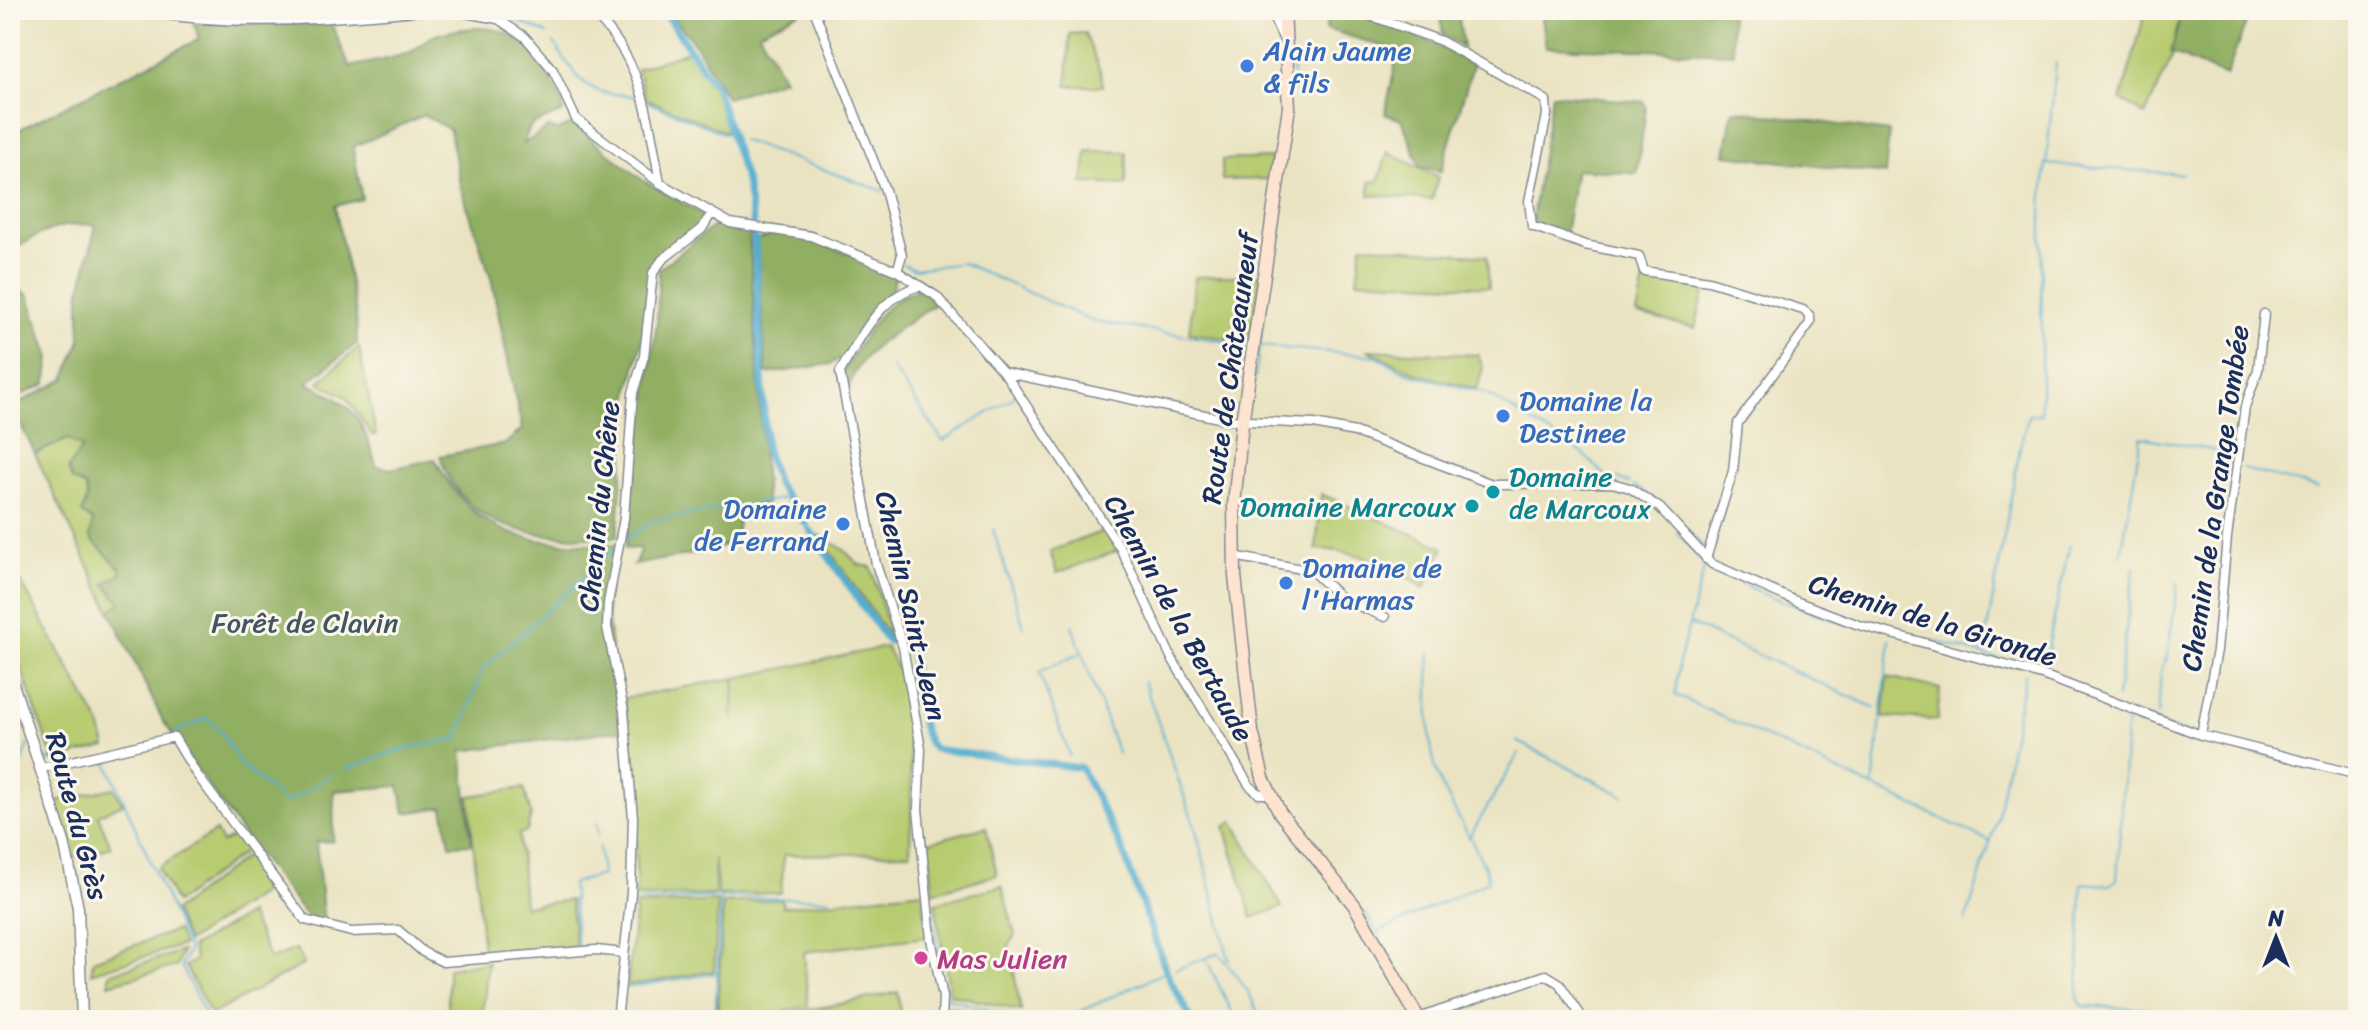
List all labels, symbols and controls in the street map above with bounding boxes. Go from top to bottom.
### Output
place label: Alain Jaume & fils [1262,26,1412,107]
marker: Alain Jaume & fils [1238,57,1256,75]
street label: Route de Châteauneuf [1187,226,1274,507]
street label: Chemin de la Grange Tombée [2166,322,2264,674]
place label: Domaine la Destinee [1519,376,1653,457]
street label: Chemin du Chêne [564,398,634,614]
marker: Domaine la Destinee [1494,407,1512,425]
place label: Domaine de Marcoux [1509,452,1652,533]
place label: Domaine Marcoux [1239,482,1457,531]
marker: Domaine de Marcoux [1484,483,1502,501]
place label: Domaine de Ferrand [694,484,829,565]
street label: Chemin de la Bertaude [1090,485,1268,751]
street label: Chemin Saint-Jean [861,486,961,726]
marker: Domaine Marcoux [1463,497,1481,515]
marker: Domaine de Ferrand [834,515,852,533]
place label: Domaine de l'Harmas [1302,543,1442,624]
street label: Chemin de la Gironde [1803,559,2063,681]
marker: Domaine de l'Harmas [1277,574,1295,592]
park label: Forêt de Clavin [212,598,398,647]
street label: Route du Grès [31,726,123,906]
north arrow [2236,898,2316,978]
text: N [2267,899,2284,938]
place label: Mas Julien [937,934,1068,983]
marker: Mas Julien [912,949,930,967]

